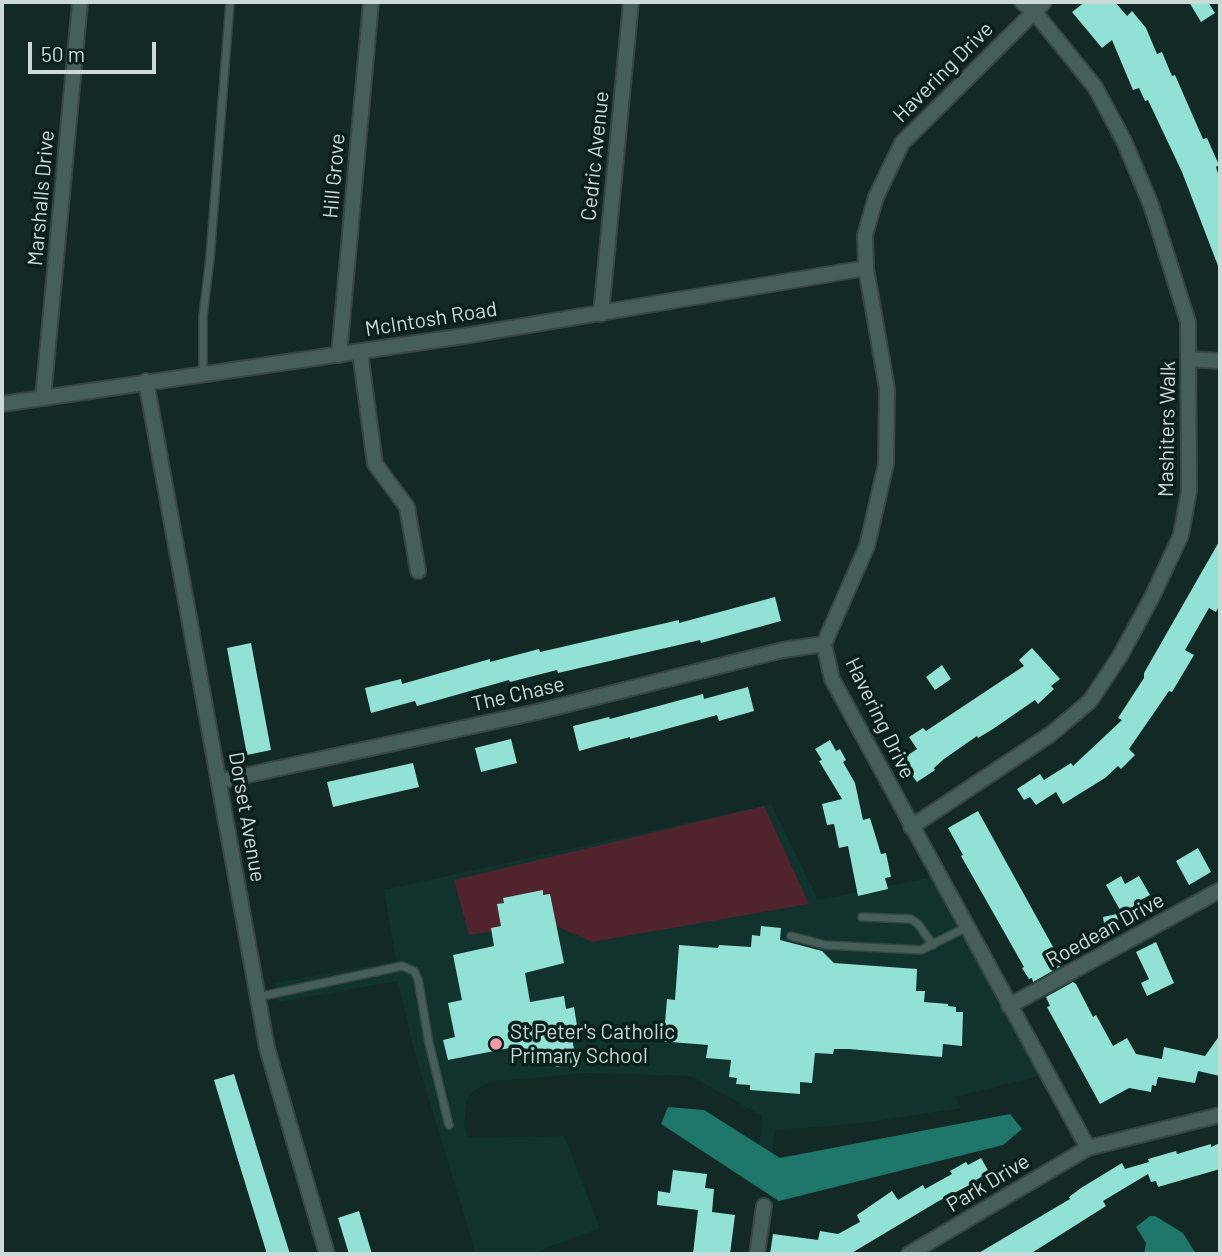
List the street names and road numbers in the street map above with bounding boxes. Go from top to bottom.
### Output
street label: Havering Drive [888,17,998,127]
street label: Cedric Avenue [576,90,614,222]
street label: Marshalls Drive [23,129,59,267]
street label: Hill Grove [318,132,350,220]
street label: McIntosh Road [363,296,499,342]
street label: Mashiters Walk [1153,361,1181,497]
street label: Havering Drive [840,653,920,783]
street label: The Chase [469,671,567,717]
street label: Dorset Avenue [223,750,271,884]
street label: Roedean Drive [1042,887,1168,973]
street label: Park Drive [942,1148,1034,1218]

